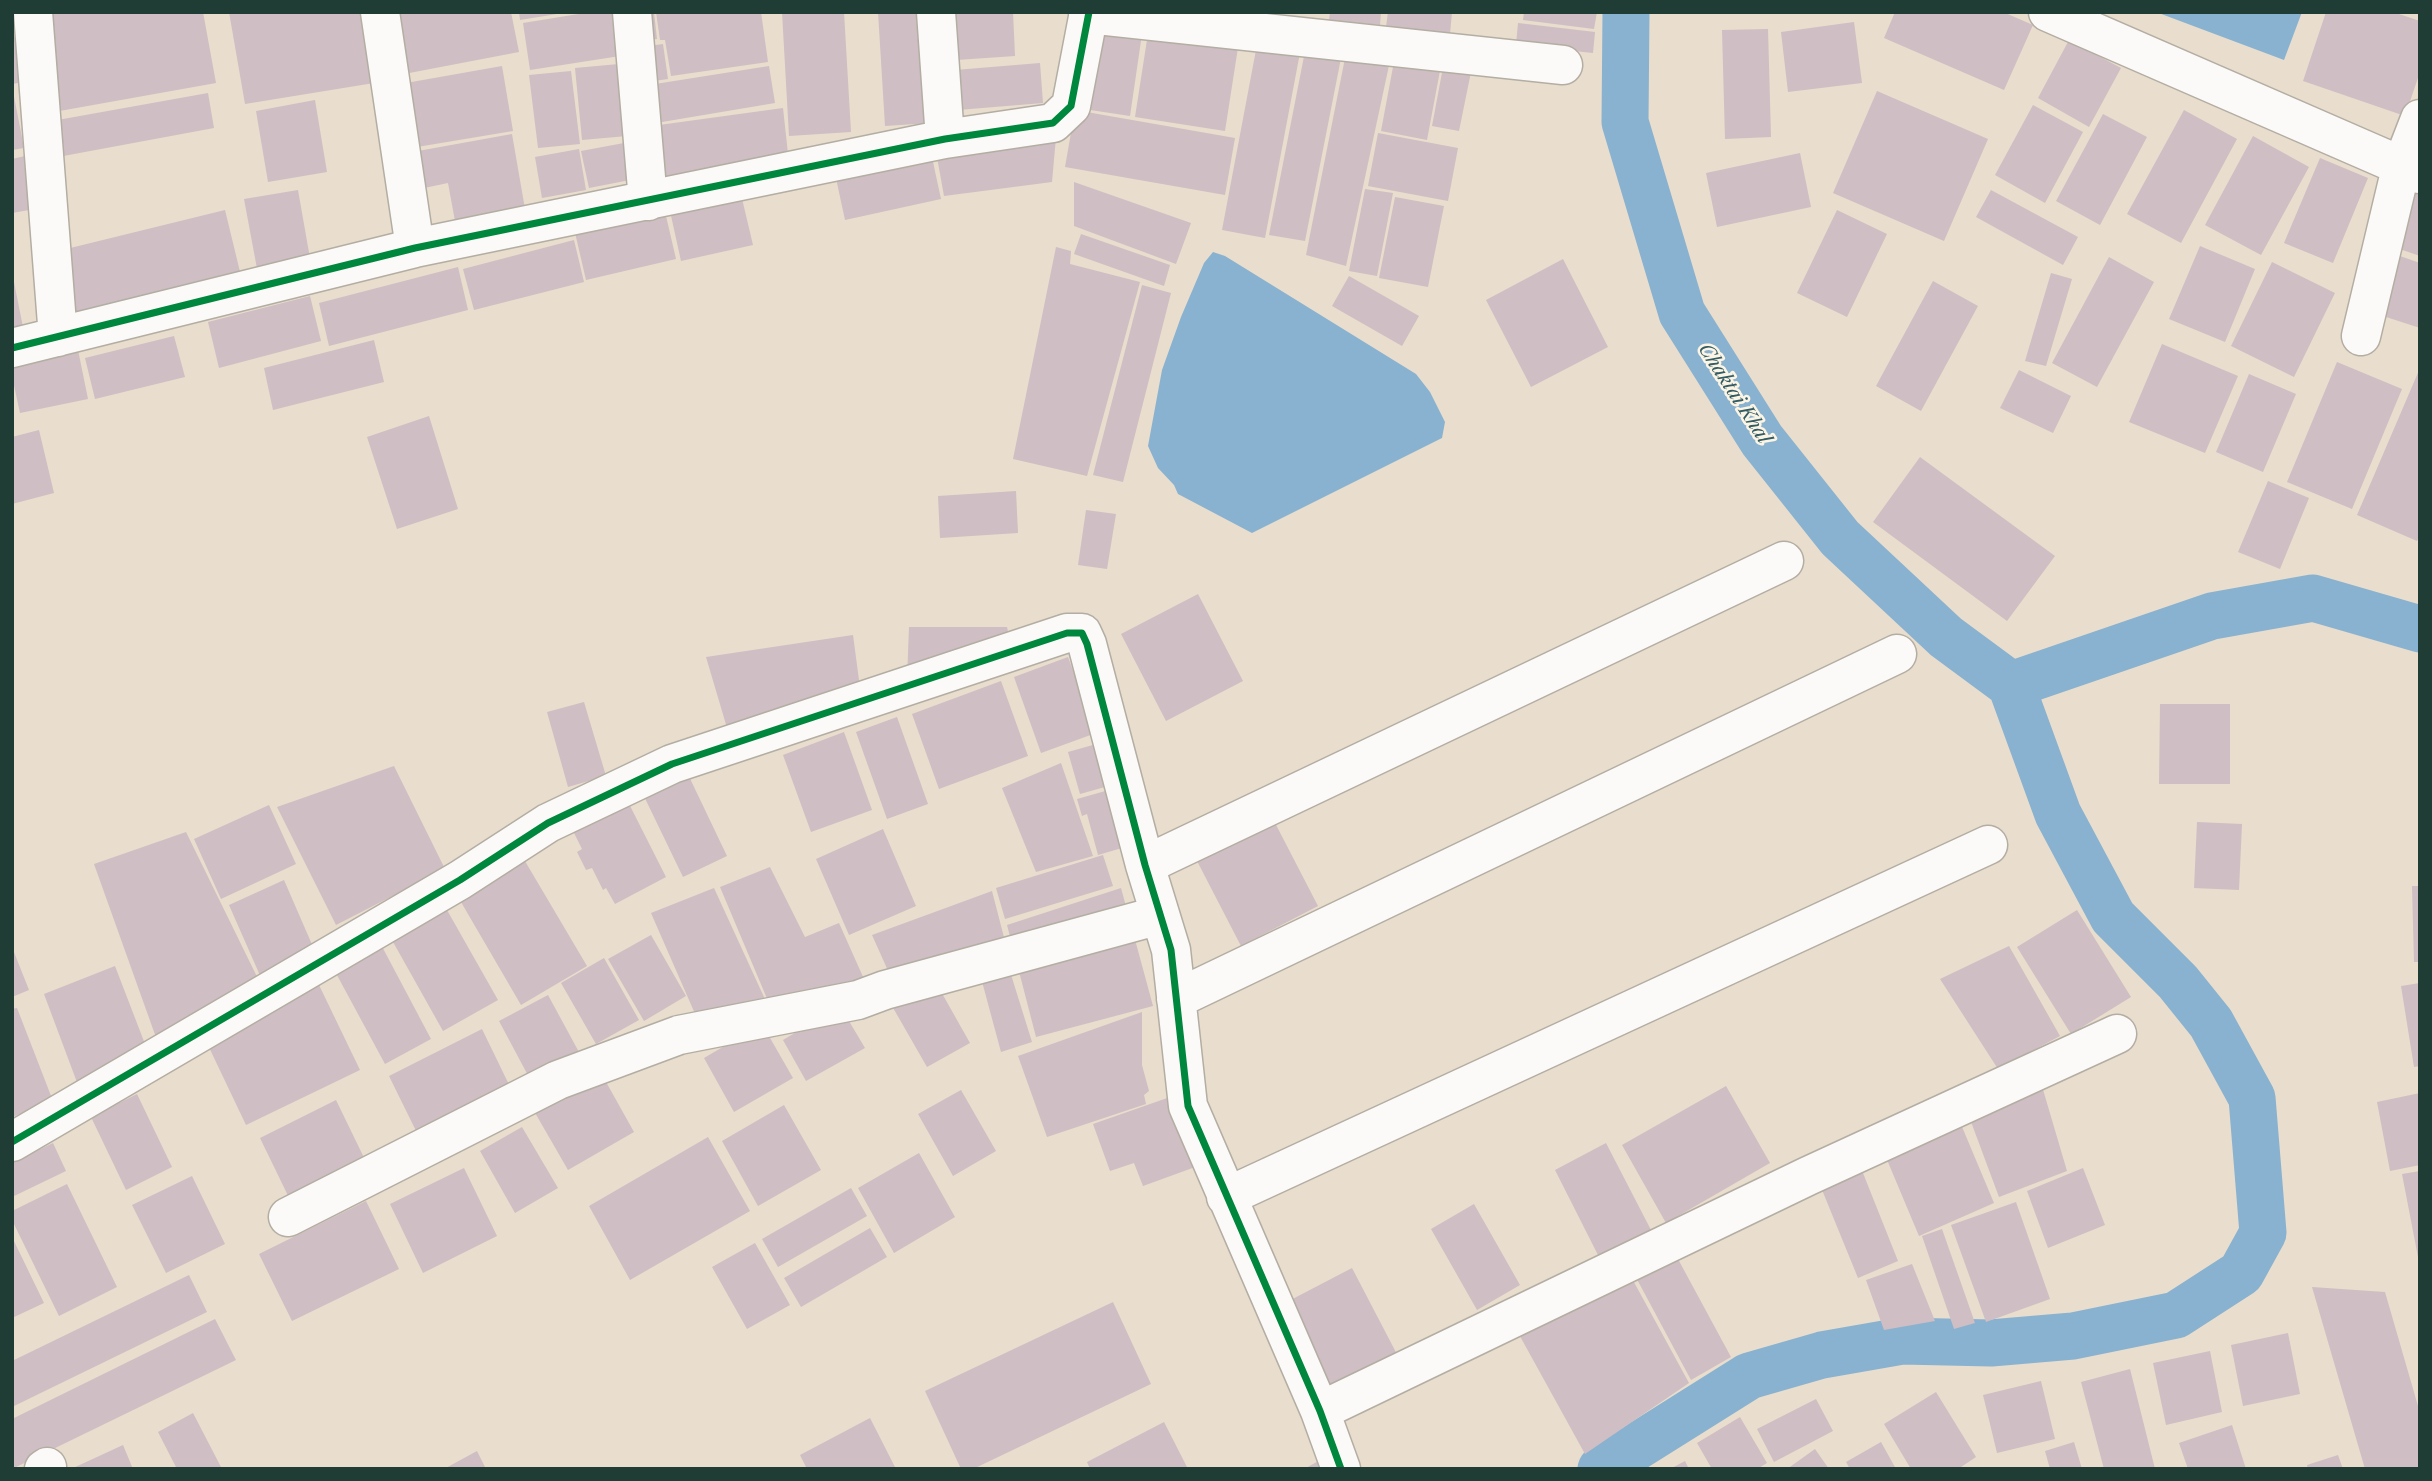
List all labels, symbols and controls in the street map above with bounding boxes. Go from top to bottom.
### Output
water label: Chaktai Khal [1693,339,1775,449]

